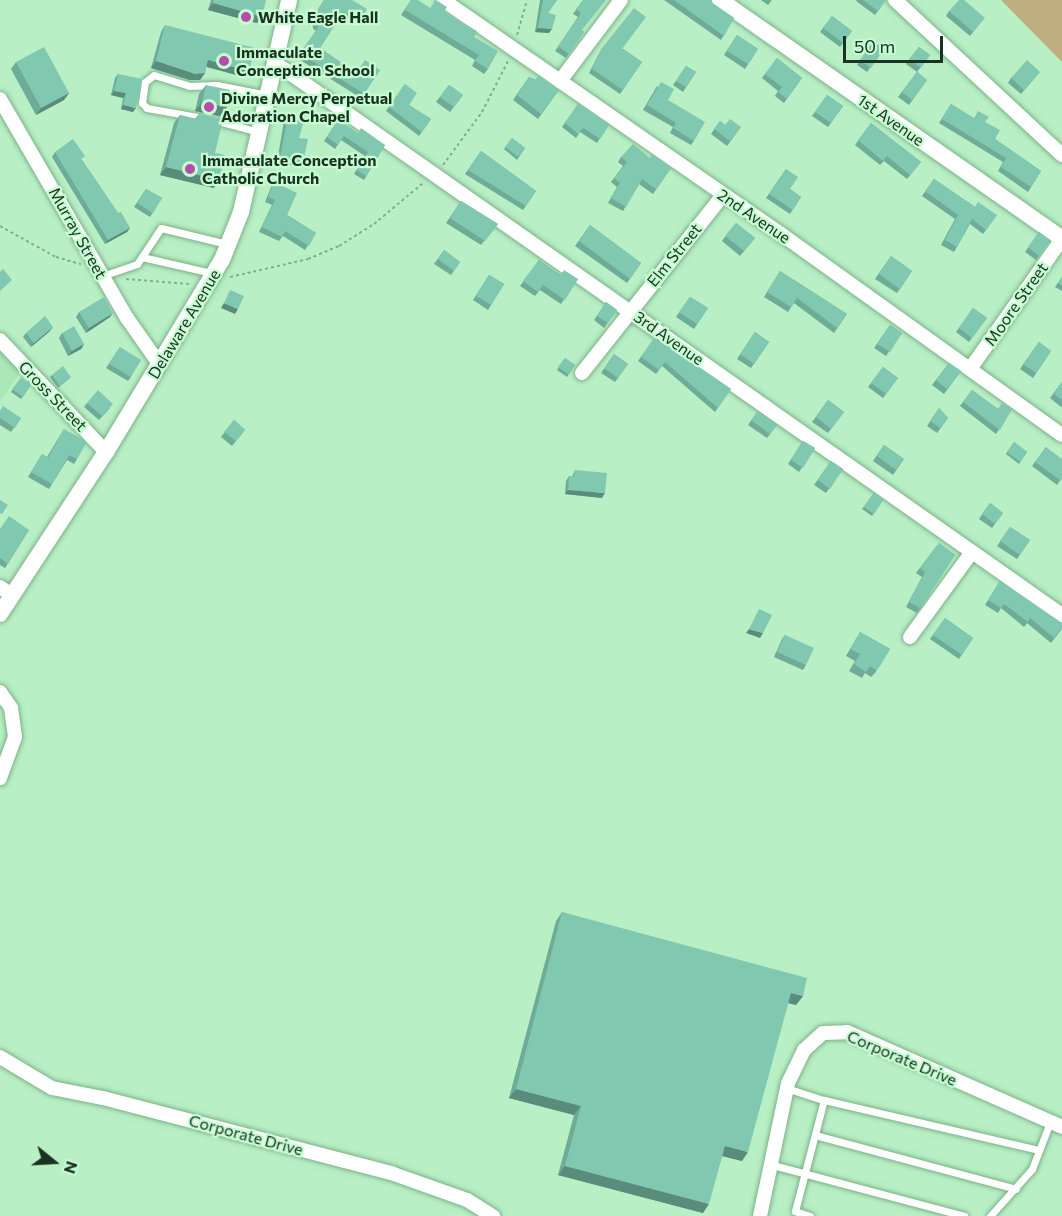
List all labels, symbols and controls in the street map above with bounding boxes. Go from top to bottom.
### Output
place label: White Eagle Hall [258,7,378,27]
marker: White Eagle Hall [239,10,253,24]
scale bar [846,24,946,62]
text: 50 m [854,35,895,57]
place label: Immaculate Conception School [236,42,375,80]
marker: Immaculate Conception School [217,54,231,68]
place label: Divine Mercy Perpetual Adoration Chapel [221,88,392,126]
street label: 1st Avenue [854,90,928,150]
marker: Divine Mercy Perpetual Adoration Chapel [202,100,216,114]
place label: Immaculate Conception Catholic Church [202,150,377,188]
marker: Immaculate Conception Catholic Church [183,162,197,176]
street label: Murray Street [45,184,111,282]
street label: 2nd Avenue [714,185,794,247]
street label: Elm Street [643,220,705,290]
street label: Moore Street [980,259,1052,349]
street label: Delaware Avenue [144,266,224,382]
street label: 3rd Avenue [630,307,708,369]
street label: Gross Street [15,357,91,435]
street label: Corporate Drive [844,1026,960,1090]
street label: Corporate Drive [187,1111,305,1159]
north arrow [24,1132,84,1192]
text: N [61,1159,82,1176]

